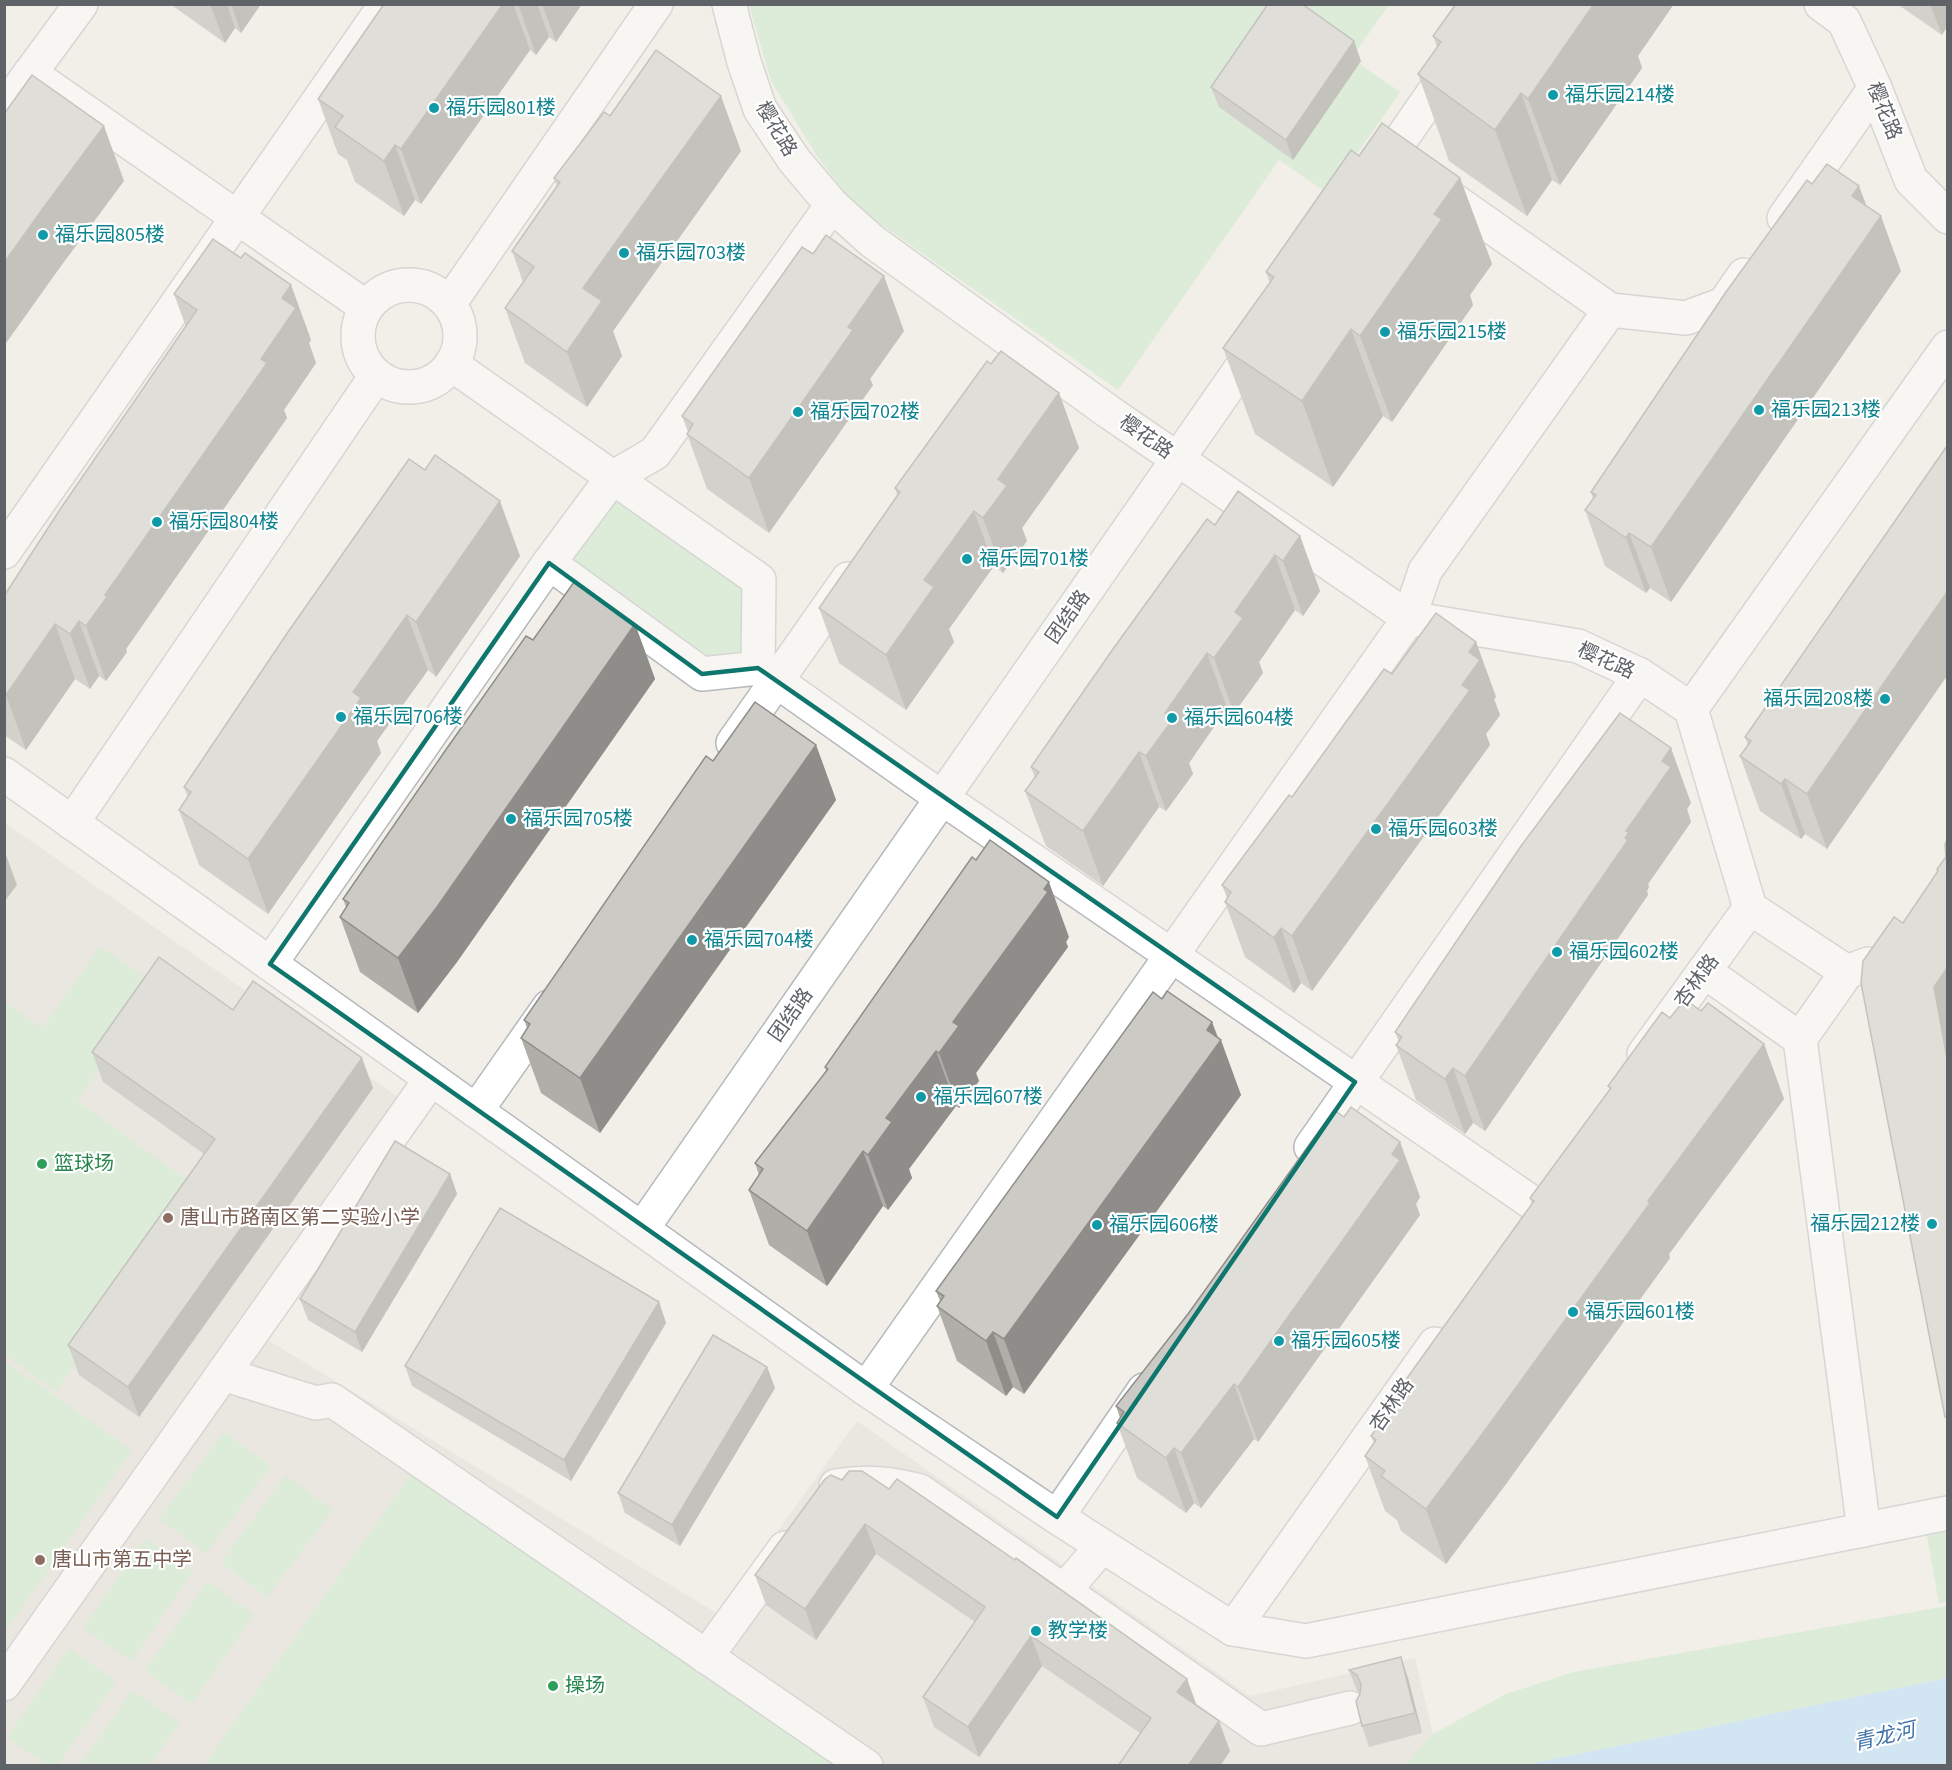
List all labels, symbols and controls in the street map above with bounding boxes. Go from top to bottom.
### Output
street label: 樱花路 [1860,78,1908,144]
place label: 福乐园214楼 [1565,81,1675,109]
marker: 福乐园214楼 [1546,88,1560,102]
place label: 福乐园801楼 [446,94,556,122]
street label: 樱花路 [749,96,803,162]
marker: 福乐园801楼 [427,101,441,115]
place label: 福乐园805楼 [55,221,165,249]
marker: 福乐园805楼 [36,228,50,242]
place label: 福乐园703楼 [636,239,746,267]
marker: 福乐园703楼 [617,246,631,260]
place label: 福乐园215楼 [1397,318,1507,346]
marker: 福乐园215楼 [1378,325,1392,339]
place label: 福乐园213楼 [1771,396,1881,424]
place label: 福乐园702楼 [810,398,920,426]
marker: 福乐园213楼 [1752,403,1766,417]
marker: 福乐园702楼 [791,405,805,419]
street label: 樱花路 [1113,408,1179,466]
place label: 福乐园804楼 [169,508,279,536]
marker: 福乐园804楼 [150,515,164,529]
place label: 福乐园701楼 [979,545,1089,573]
marker: 福乐园701楼 [960,552,974,566]
street label: 团结路 [1039,584,1097,650]
street label: 樱花路 [1573,636,1639,686]
place label: 福乐园208楼 [1763,685,1873,713]
marker: 福乐园208楼 [1878,692,1892,706]
place label: 福乐园706楼 [353,703,463,731]
place label: 福乐园604楼 [1184,704,1294,732]
marker: 福乐园706楼 [334,710,348,724]
marker: 福乐园604楼 [1165,711,1179,725]
place label: 福乐园705楼 [523,805,633,833]
marker: 福乐园705楼 [504,812,518,826]
place label: 福乐园603楼 [1388,815,1498,843]
marker: 福乐园603楼 [1369,822,1383,836]
place label: 福乐园704楼 [704,926,814,954]
marker: 福乐园704楼 [685,933,699,947]
place label: 福乐园602楼 [1569,938,1679,966]
marker: 福乐园602楼 [1550,945,1564,959]
street label: 杏林路 [1668,949,1726,1013]
street label: 团结路 [762,982,820,1048]
place label: 福乐园607楼 [933,1083,1043,1111]
marker: 福乐园607楼 [914,1090,928,1104]
place label: 篮球场 [54,1150,114,1178]
marker: 篮球场 [35,1157,49,1171]
place label: 唐山市路南区第二实验小学 [180,1204,420,1232]
place label: 福乐园212楼 [1810,1210,1920,1238]
marker: 唐山市路南区第二实验小学 [161,1211,175,1225]
place label: 福乐园606楼 [1109,1211,1219,1239]
marker: 福乐园212楼 [1925,1217,1939,1231]
marker: 福乐园606楼 [1090,1218,1104,1232]
place label: 福乐园601楼 [1585,1298,1695,1326]
marker: 福乐园601楼 [1566,1305,1580,1319]
place label: 福乐园605楼 [1291,1327,1401,1355]
marker: 福乐园605楼 [1272,1334,1286,1348]
street label: 杏林路 [1363,1372,1421,1438]
place label: 唐山市第五中学 [52,1546,192,1574]
marker: 唐山市第五中学 [33,1553,47,1567]
place label: 教学楼 [1048,1617,1108,1645]
marker: 教学楼 [1029,1624,1043,1638]
place label: 操场 [565,1672,605,1700]
marker: 操场 [546,1679,560,1693]
water label: 青龙河 [1850,1713,1922,1758]

